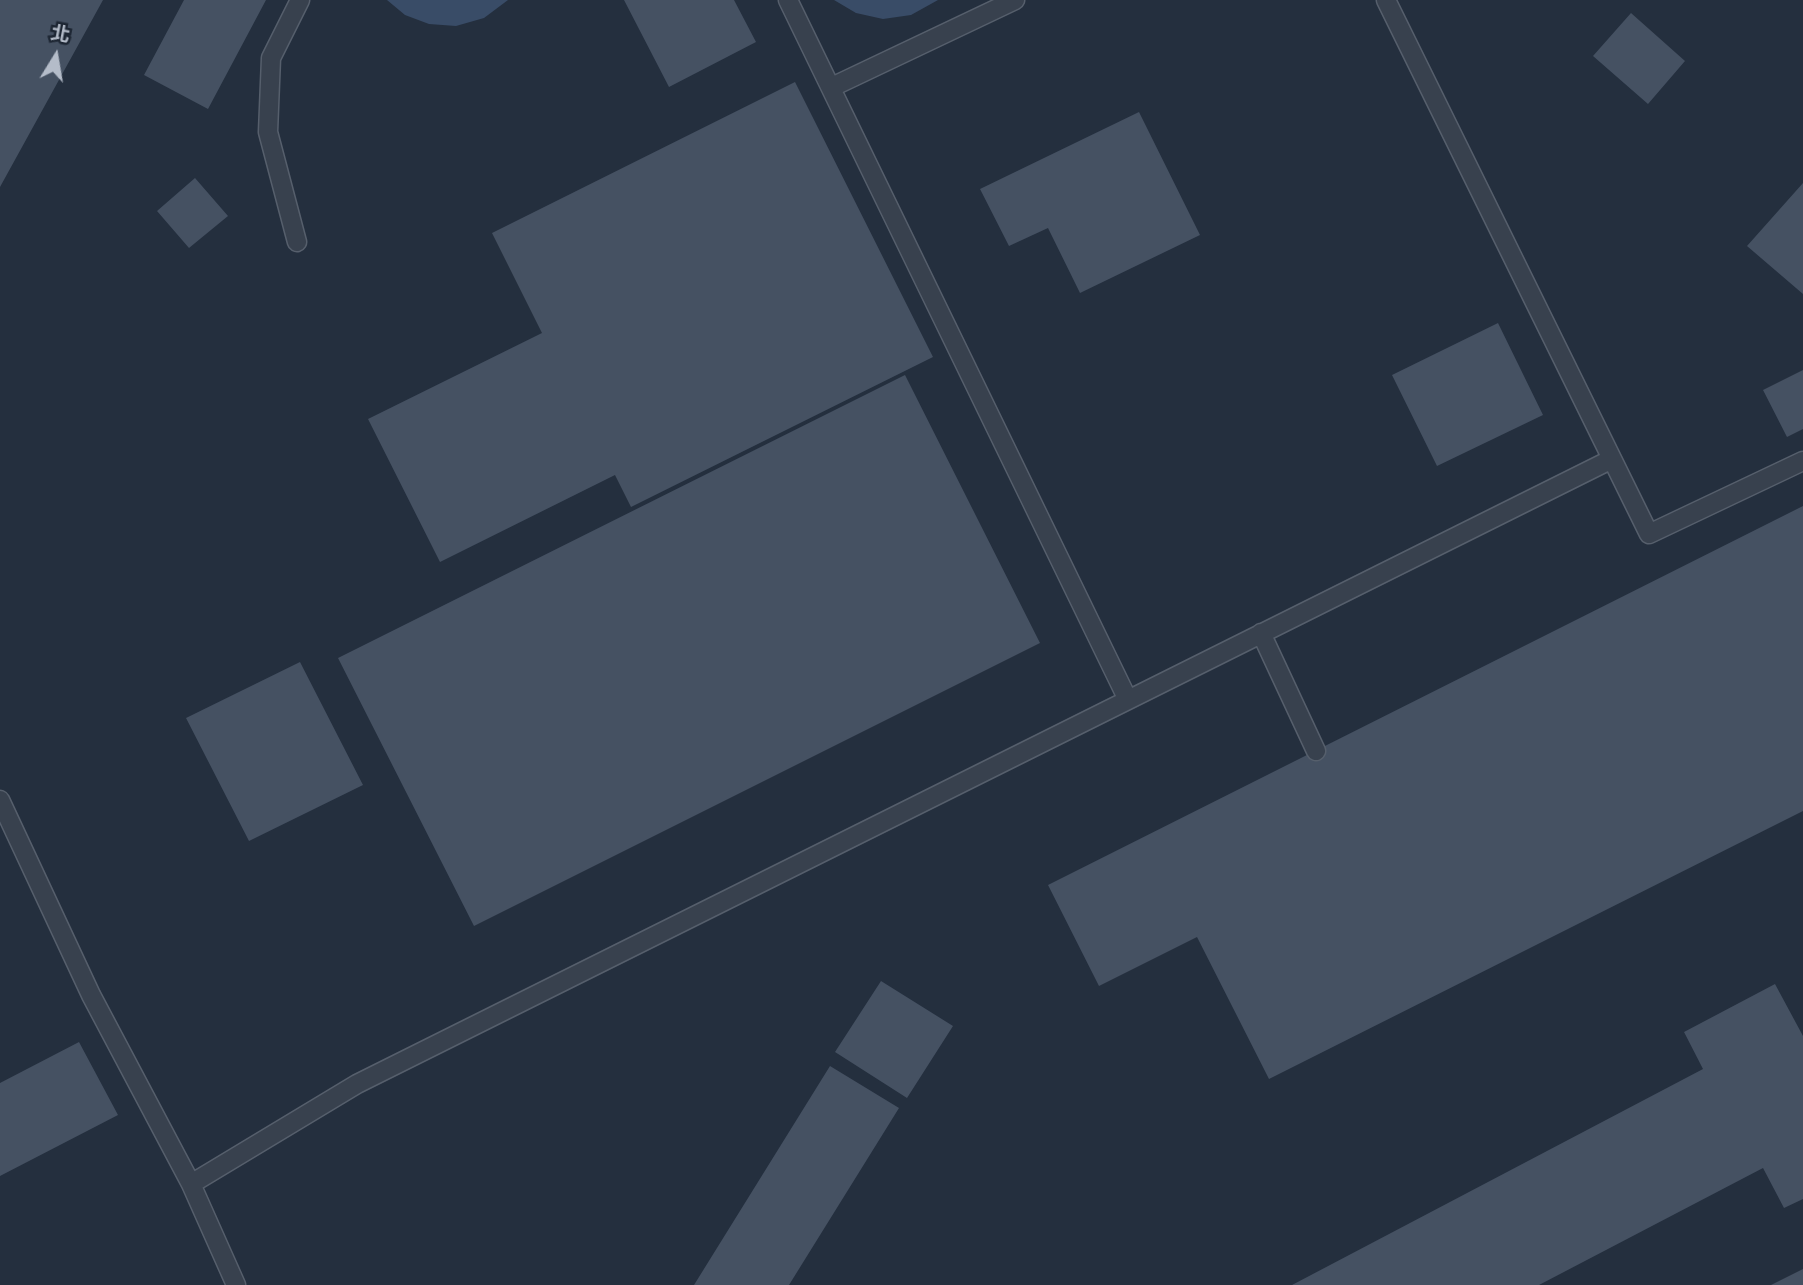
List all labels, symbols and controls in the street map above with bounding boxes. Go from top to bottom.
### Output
text: 北 [48,20,72,50]
north arrow [21,21,91,91]

